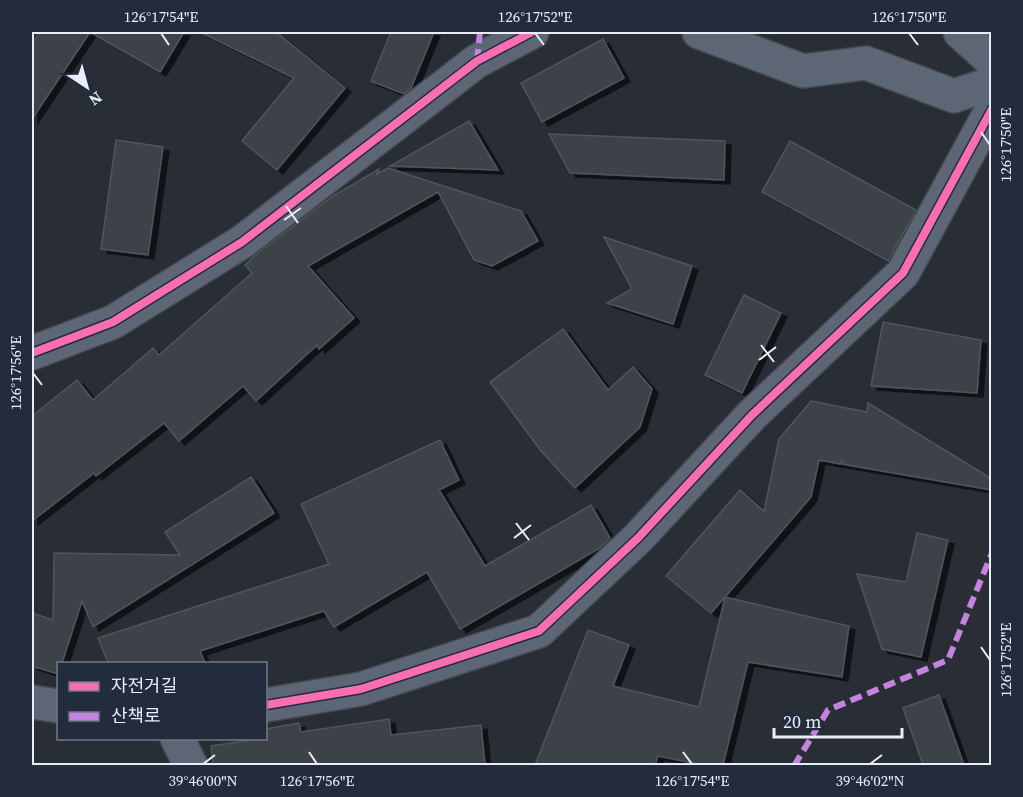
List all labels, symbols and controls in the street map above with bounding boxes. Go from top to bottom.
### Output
text: 126°17'54"E [124,6,198,27]
text: 126°17'52"E [498,6,572,27]
text: 126°17'50"E [872,6,946,27]
north arrow [57,57,117,117]
text: N [84,87,107,112]
text: 126°17'50"E [995,108,1016,182]
text: 126°17'56"E [5,336,26,410]
text: 126°17'52"E [995,623,1016,697]
legend [57,662,267,740]
text: 자전거길 [111,673,177,698]
scale bar [774,701,902,739]
text: 산책로 [111,703,161,728]
text: 20 m [783,709,821,734]
text: 39°46'00"N [168,770,238,791]
text: 126°17'56"E [280,770,354,791]
text: 126°17'54"E [655,770,729,791]
text: 39°46'02"N [835,770,905,791]

